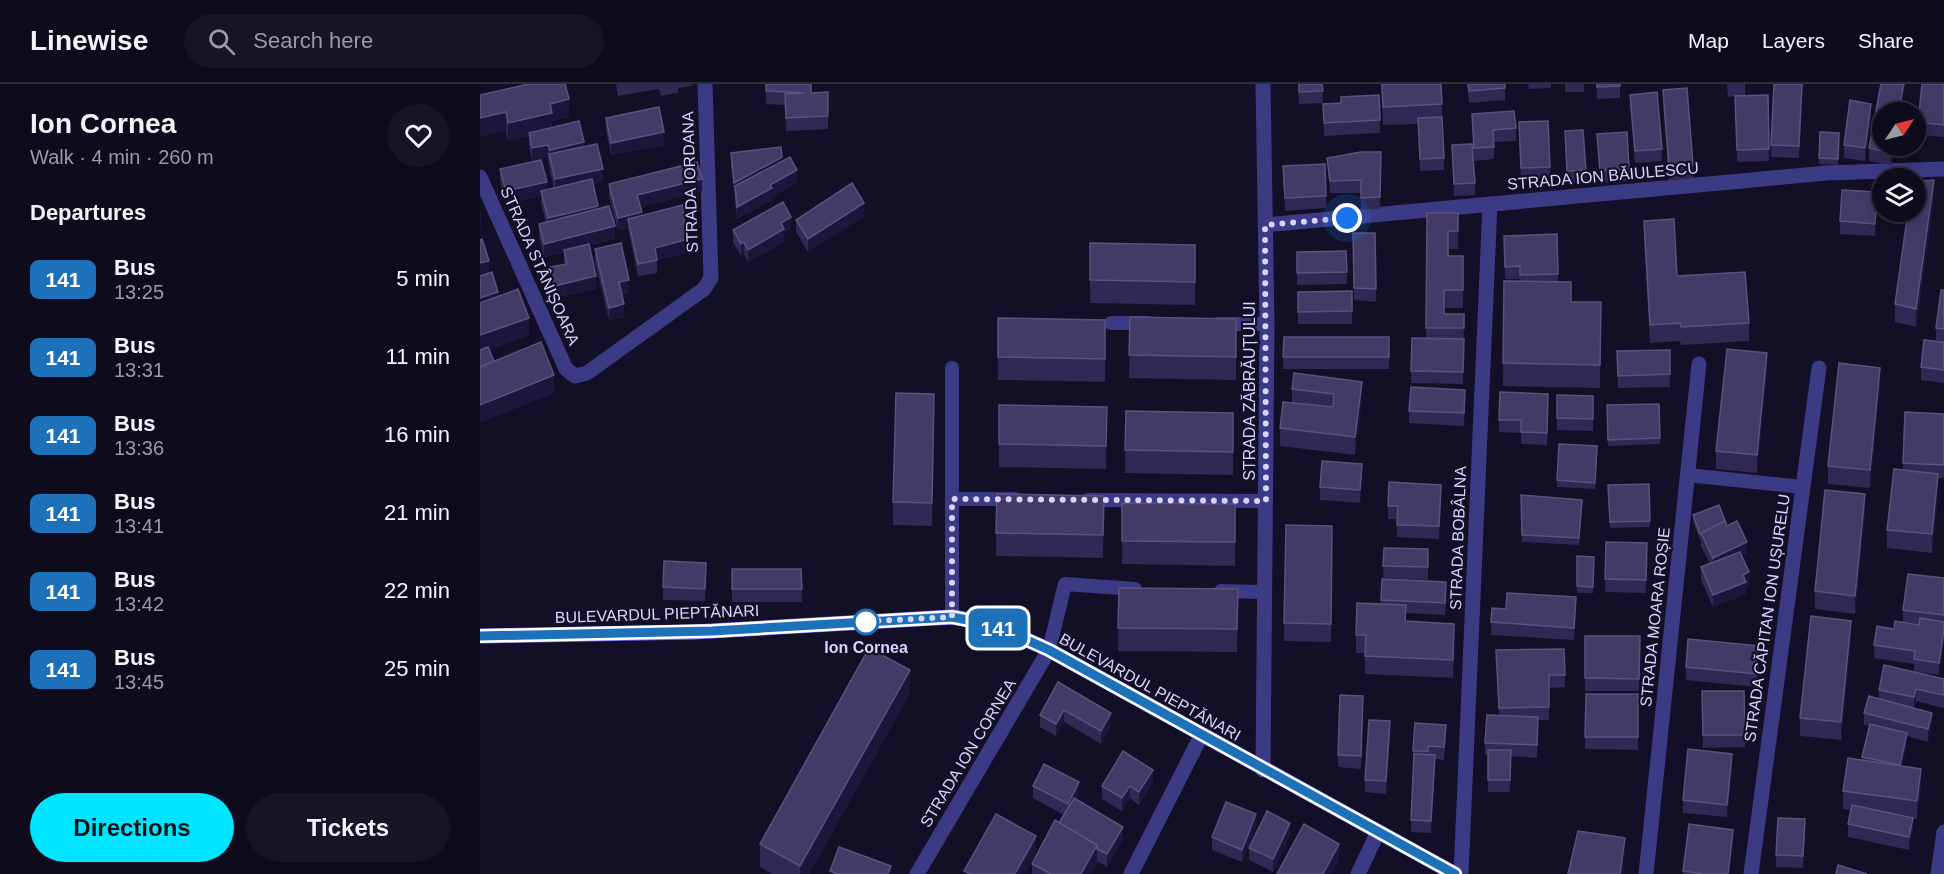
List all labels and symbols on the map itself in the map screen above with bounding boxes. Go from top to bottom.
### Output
north arrow [1872,102,1926,156]
street label: STRADA IORDANA [679,111,701,253]
street label: STRADA ION BĂIULESCU [1507,158,1699,193]
street label: STRADA STÂNIȘOARA [497,184,584,348]
your location [1332,203,1362,233]
street label: STRADA ZĂBRĂUȚULUI [1240,301,1258,481]
street label: STRADA BOBÂLNA [1446,465,1469,610]
street label: STRADA CĂPITAN ION UȘURELU [1740,493,1793,743]
street label: STRADA MOARA ROȘIE [1637,526,1673,708]
street label: BULEVARDUL PIEPTĂNARI [554,601,759,626]
line badge: 141 [964,608,1032,648]
marker: Ion Cornea [853,609,879,635]
street label: BULEVARDUL PIEPTĂNARI [1056,629,1244,744]
place label: Ion Cornea [824,639,908,656]
street label: STRADA ION CORNEA [917,676,1019,830]

